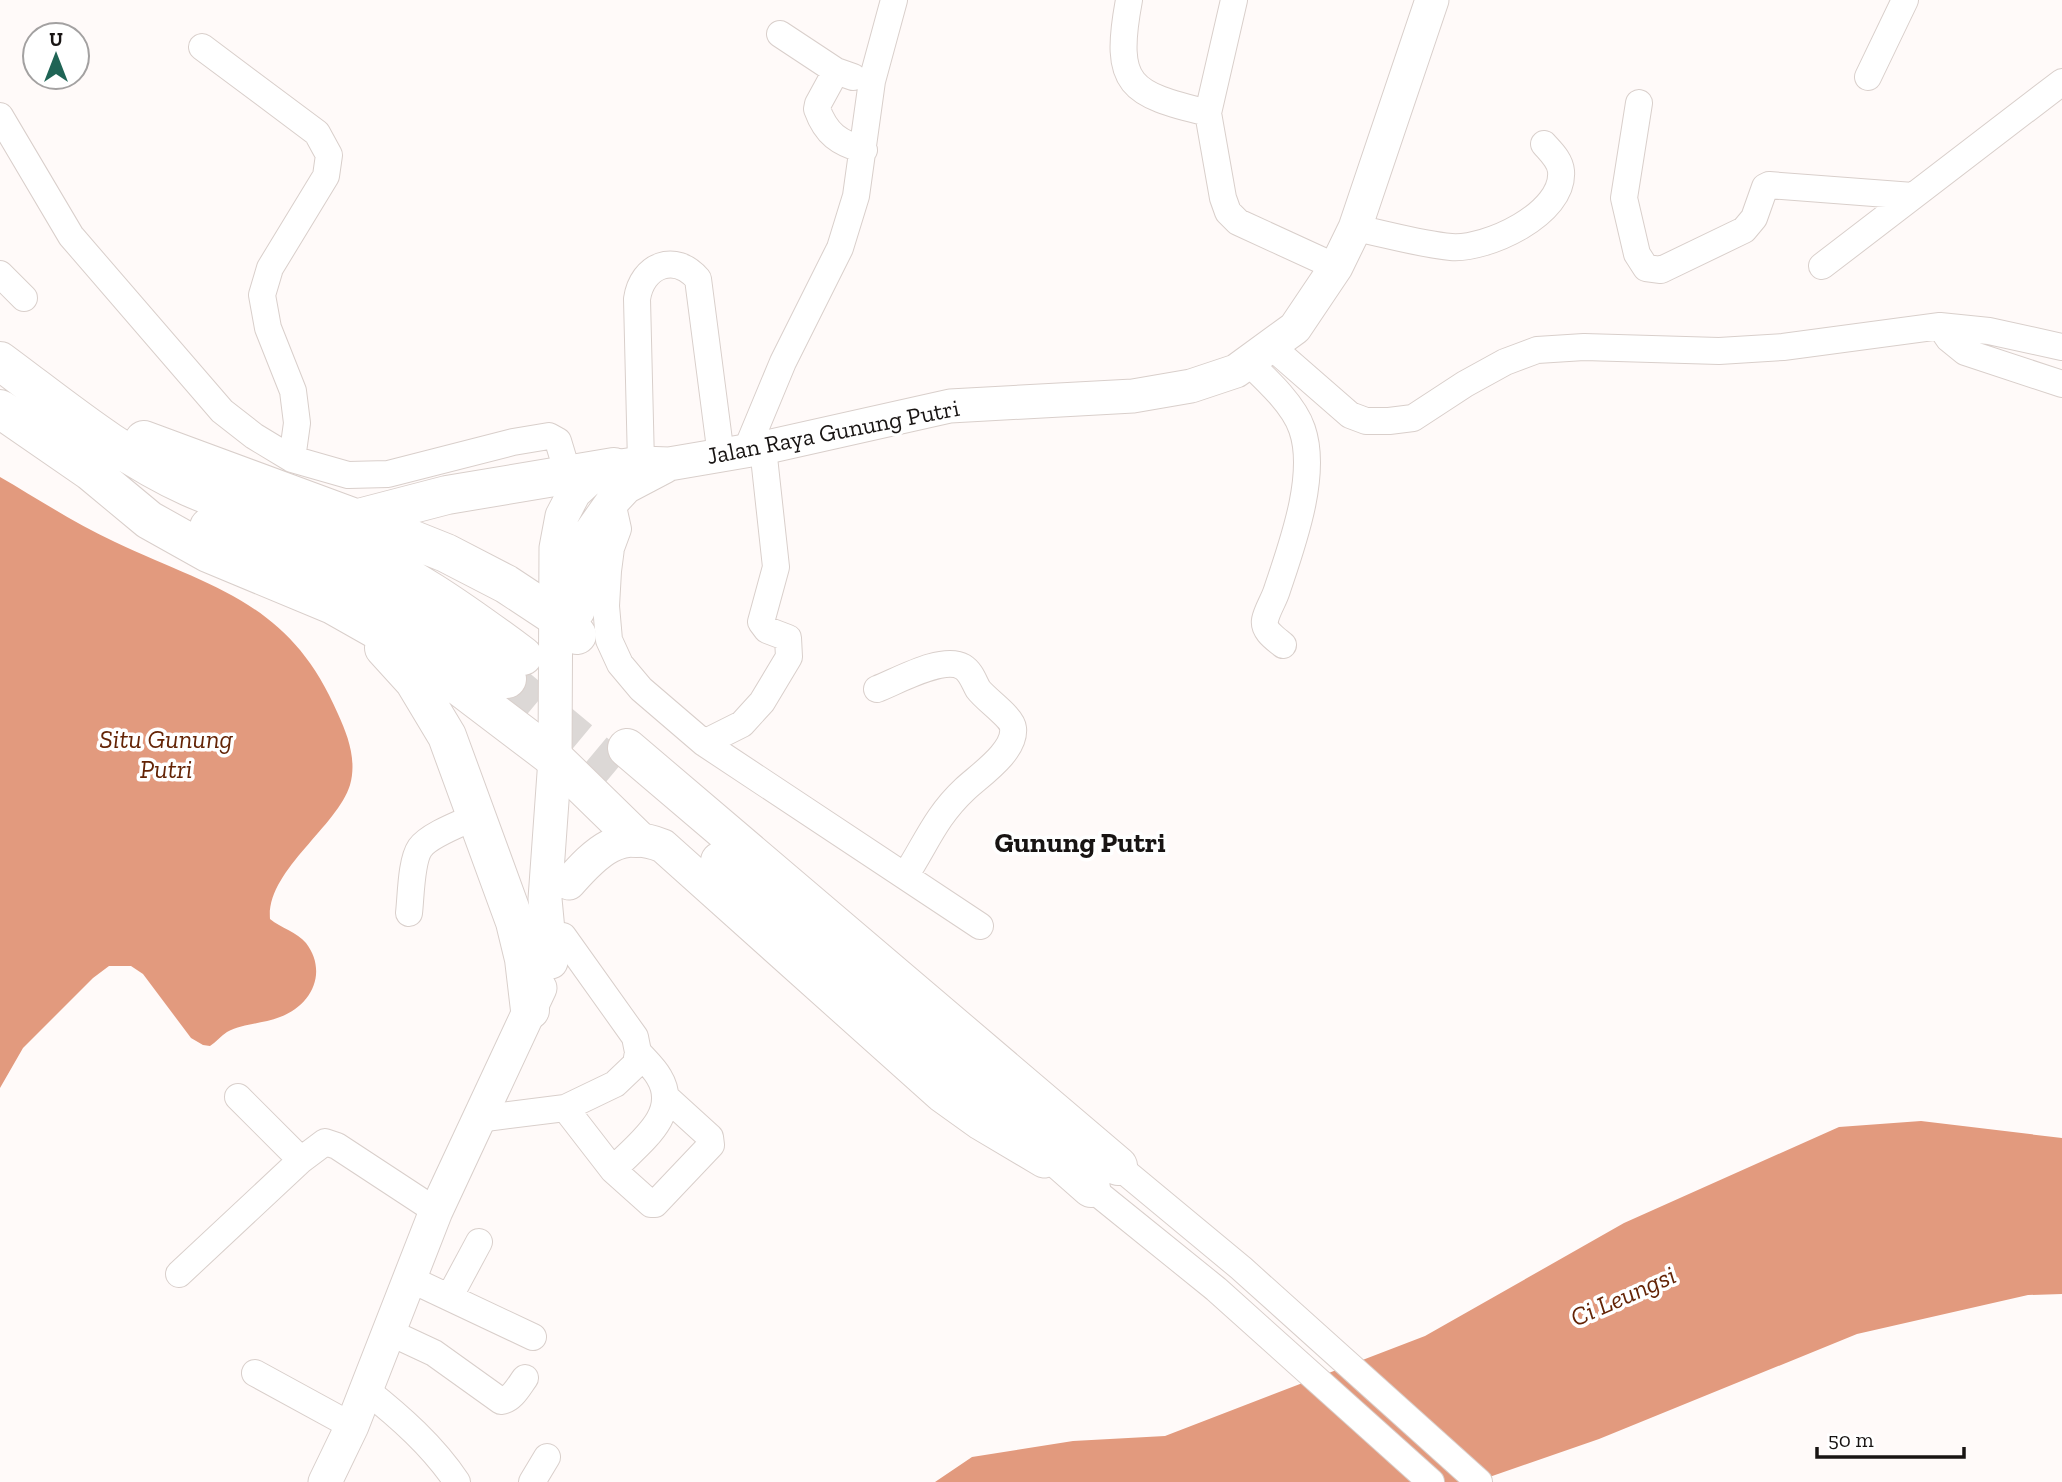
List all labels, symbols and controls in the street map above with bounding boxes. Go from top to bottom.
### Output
north arrow [21,21,91,91]
text: U [49,28,63,51]
street label: Jalan Raya Gunung Putri [704,393,962,470]
water label: Situ Gunung Putri [99,723,233,785]
district label: Gunung Putri [994,826,1166,859]
water label: Ci Leungsi [1565,1259,1681,1333]
scale bar [1817,1416,1964,1460]
text: 50 m [1828,1427,1874,1452]

